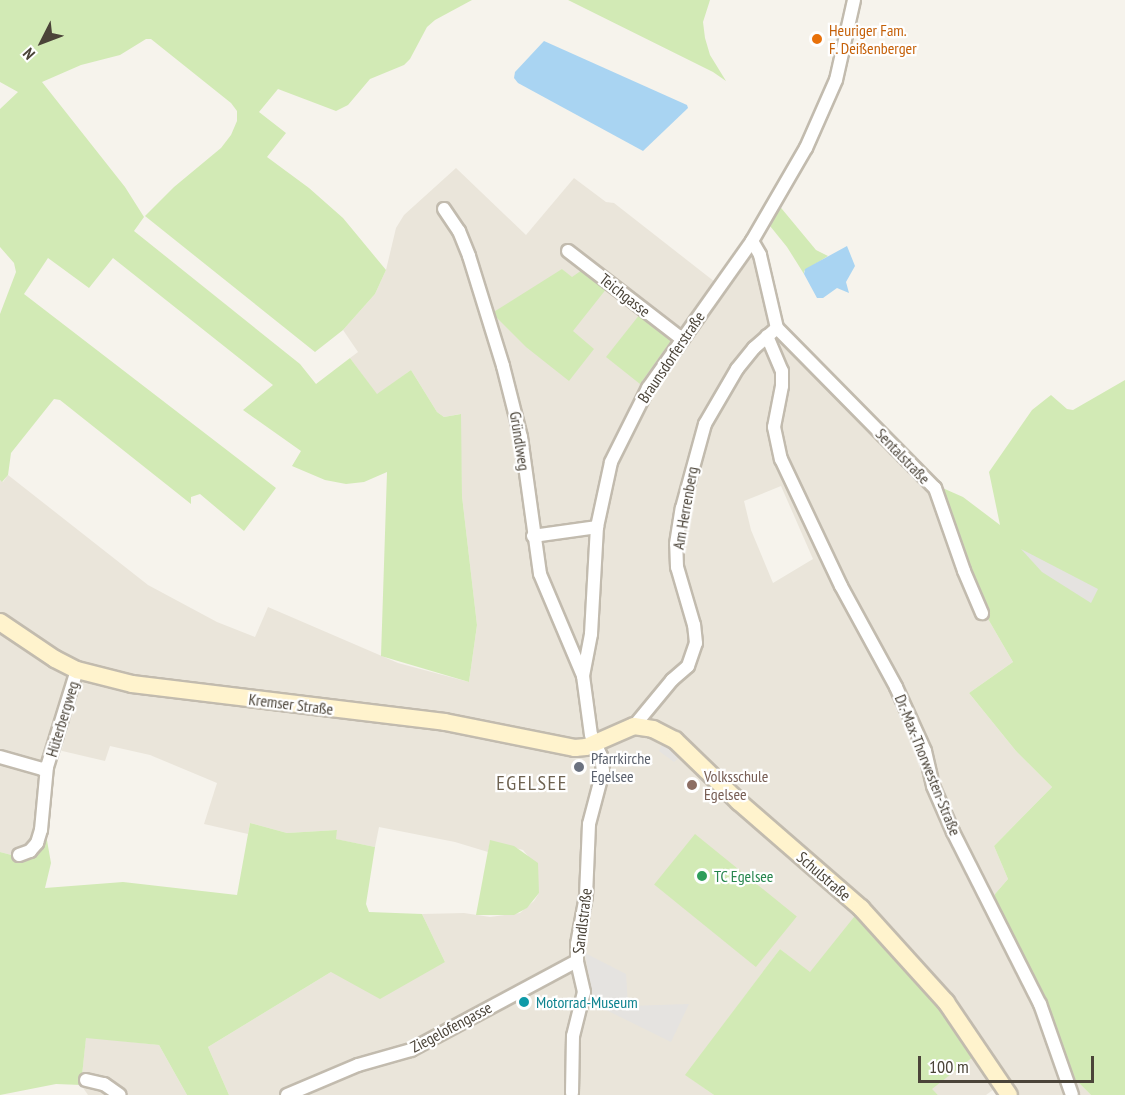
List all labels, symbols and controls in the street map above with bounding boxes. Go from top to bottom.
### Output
north arrow [12,12,72,72]
place label: Heuriger Fam. F. Deißenberger [829,20,918,58]
marker: Heuriger Fam. F. Deißenberger [810,32,824,46]
text: N [18,44,39,64]
street label: Teichgasse [596,269,654,321]
street label: Braunsdorferstraße [633,308,709,406]
street label: Gründlweg [506,410,534,472]
street label: Sentalstraße [872,424,934,488]
street label: Am Herrenberg [668,465,702,551]
street label: Hüterbergweg [41,679,83,759]
street label: Kremser Straße [248,689,334,719]
street label: Dr.-Max-Thorwesten-Straße [891,692,965,838]
place label: Pfarrkirche Egelsee [591,748,651,786]
marker: Pfarrkirche Egelsee [572,760,586,774]
place label: Volksschule Egelsee [704,766,768,804]
district label: EGELSEE [496,771,568,795]
marker: Volksschule Egelsee [685,778,699,792]
street label: Schulstraße [793,847,855,905]
place label: TC Egelsee [714,866,774,886]
marker: TC Egelsee [695,869,709,883]
street label: Sandlstraße [568,887,596,955]
place label: Motorrad-Museum [536,992,638,1012]
marker: Motorrad-Museum [517,995,531,1009]
street label: Ziegelofengasse [407,998,495,1056]
scale bar [921,1044,1096,1082]
text: 100 m [929,1055,969,1078]

